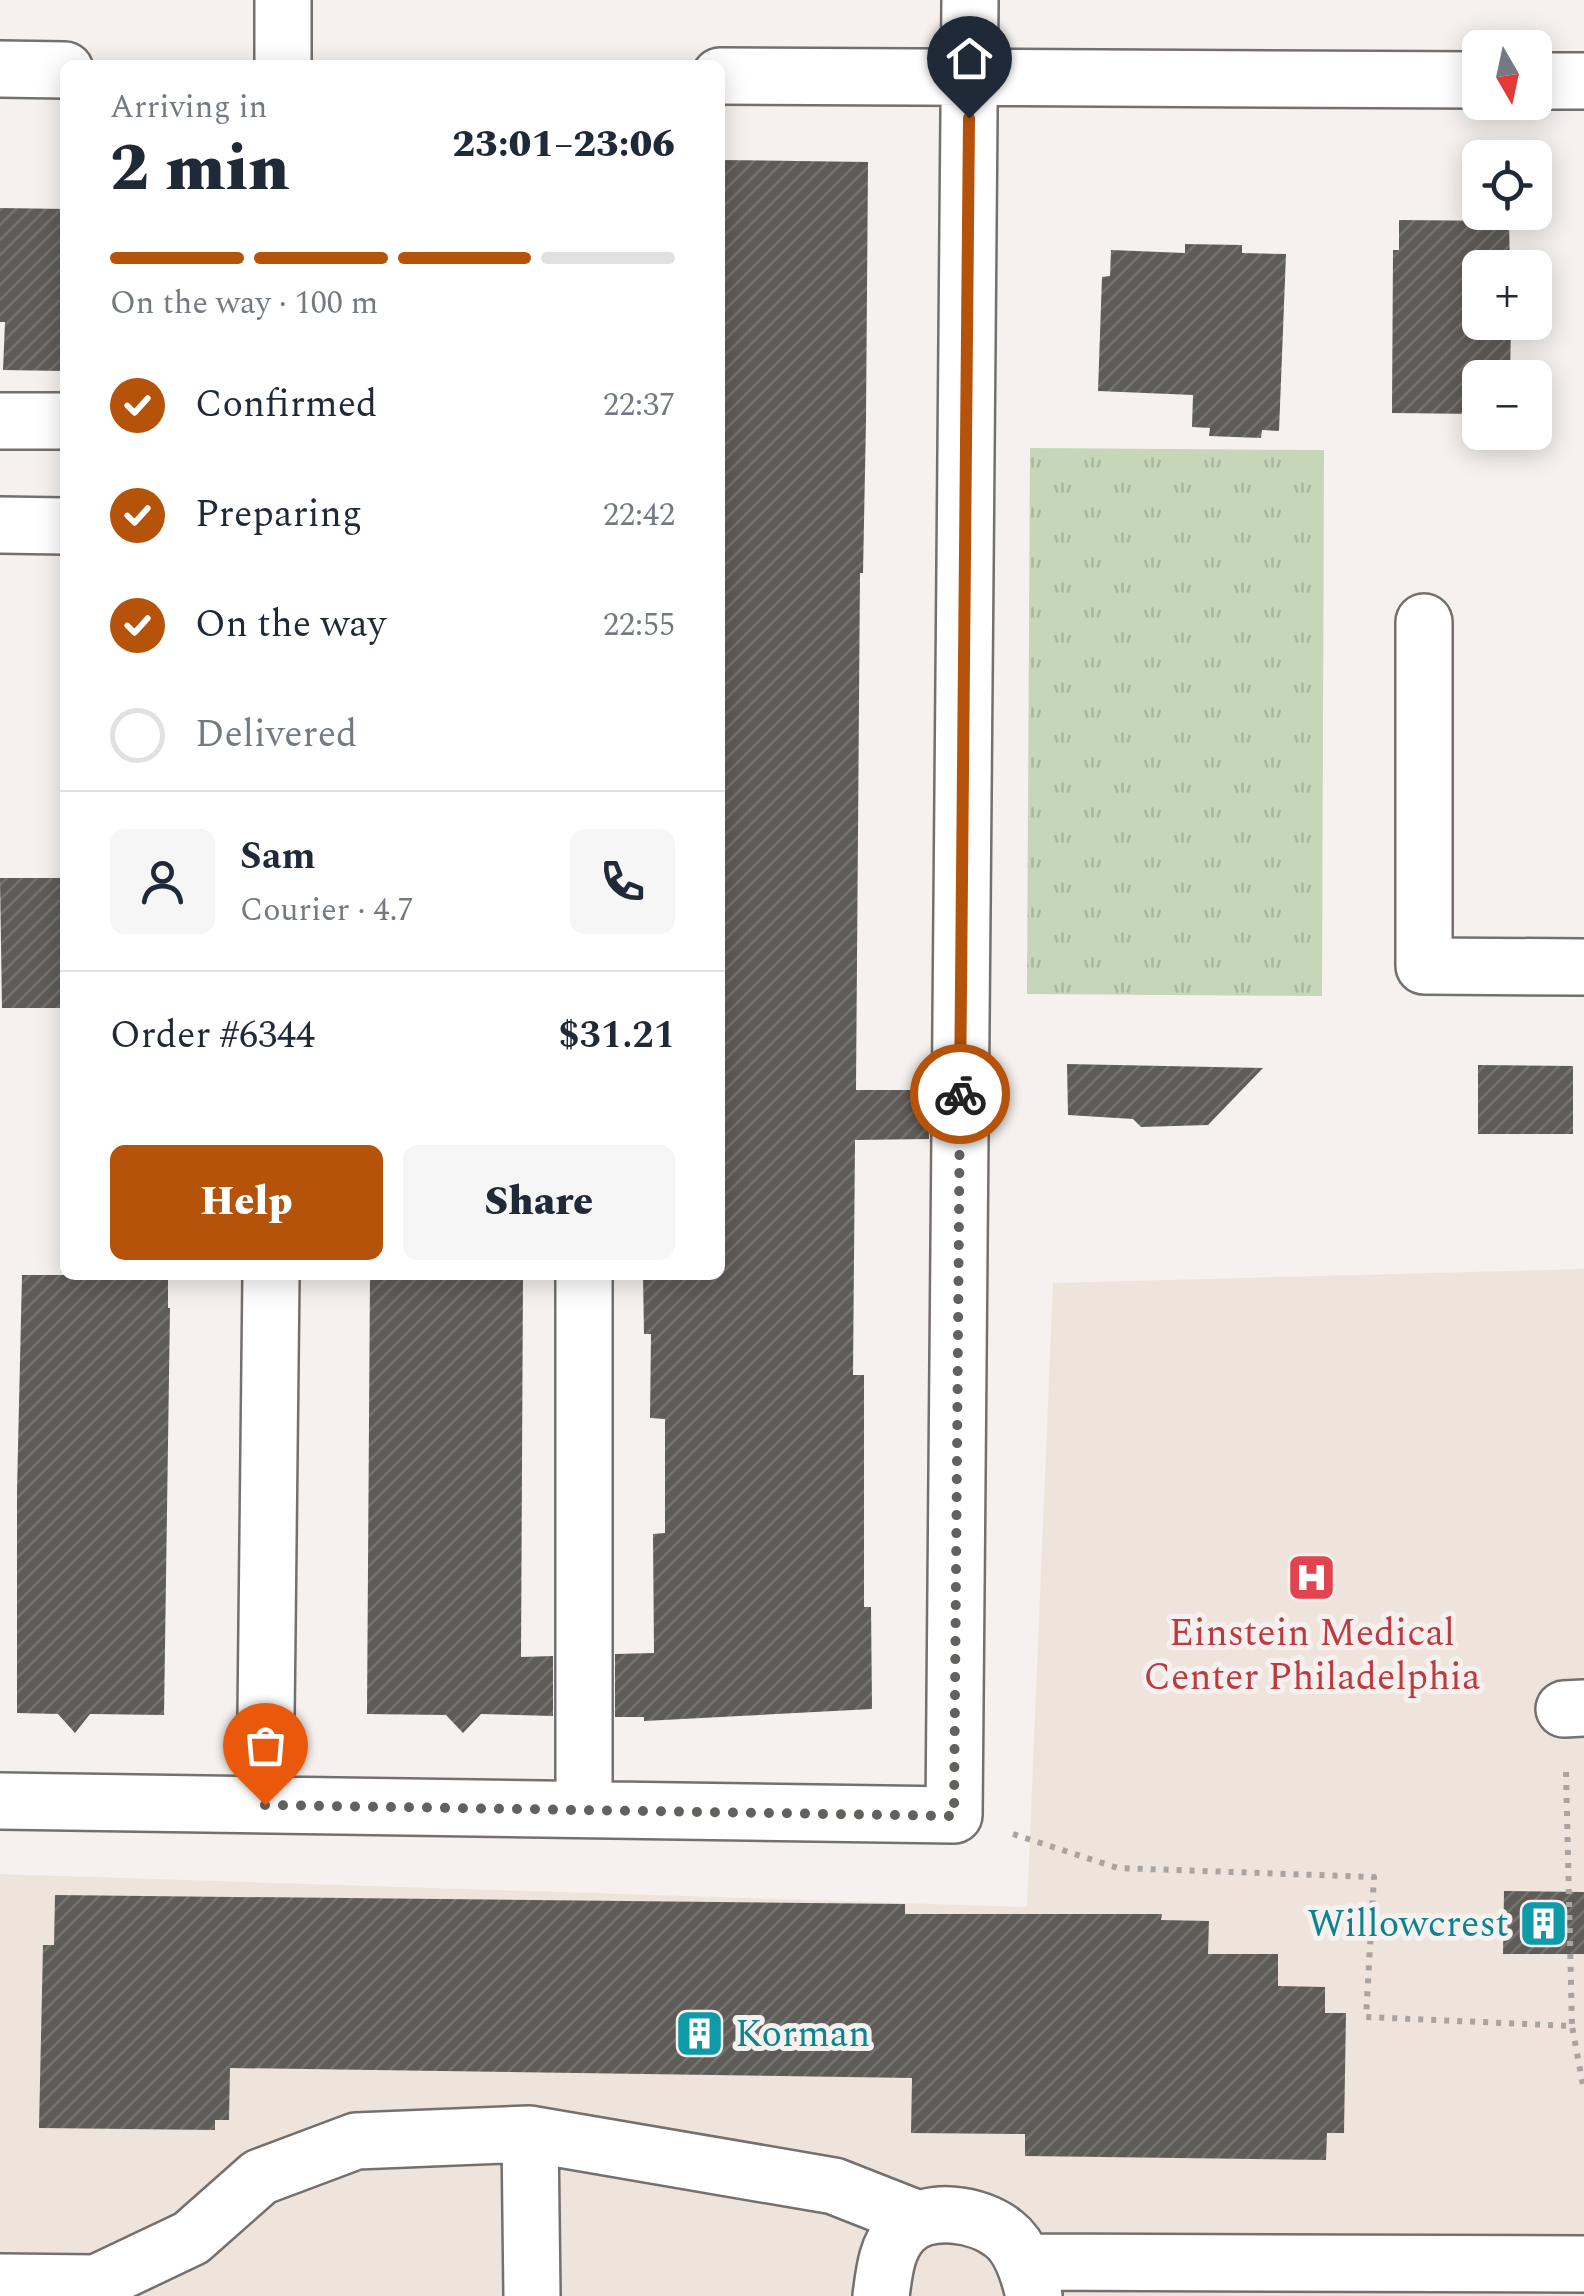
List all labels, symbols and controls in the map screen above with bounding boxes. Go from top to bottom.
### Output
pin [927,16,1012,119]
north arrow [1462,30,1552,120]
map controls [1462,30,1552,450]
icon: home [942,31,997,86]
text: Arriving in [110,83,267,132]
text: 23:01–23:06 [452,116,675,174]
text: 2 min [110,120,290,219]
button: locate [1462,140,1552,230]
button: + [1462,250,1552,340]
text: On the way · 100 m [110,279,378,328]
button: − [1462,360,1552,450]
text: Confirmed [195,376,377,434]
icon: check [110,378,165,433]
text: 22:37 [603,381,675,430]
text: Preparing [195,486,362,544]
icon: check [110,488,165,543]
text: 22:42 [603,491,675,540]
text: On the way [195,596,386,654]
icon: check [110,598,165,653]
text: 22:55 [603,601,675,650]
text: Delivered [195,706,357,764]
text: Sam [240,828,316,886]
button: person [110,829,215,934]
button: phone [570,829,675,934]
text: Courier · 4.7 [240,886,413,935]
text: Order #6344 [110,1007,315,1065]
text: $31.21 [558,1007,675,1065]
courier [910,1044,1010,1144]
icon: bike [933,1067,988,1122]
button: Help [110,1145,383,1260]
button: Share [403,1145,675,1260]
hospital icon: Einstein Medical Center Philadelphia [1286,1552,1338,1604]
place label: Einstein Medical Center Philadelphia [1143,1605,1481,1707]
pin [223,1703,308,1806]
icon: bag [238,1718,293,1773]
place label: Willowcrest [1308,1896,1509,1954]
building icon: Willowcrest [1518,1897,1570,1949]
place label: Korman [735,2006,870,2064]
building icon: Korman [674,2007,726,2059]

